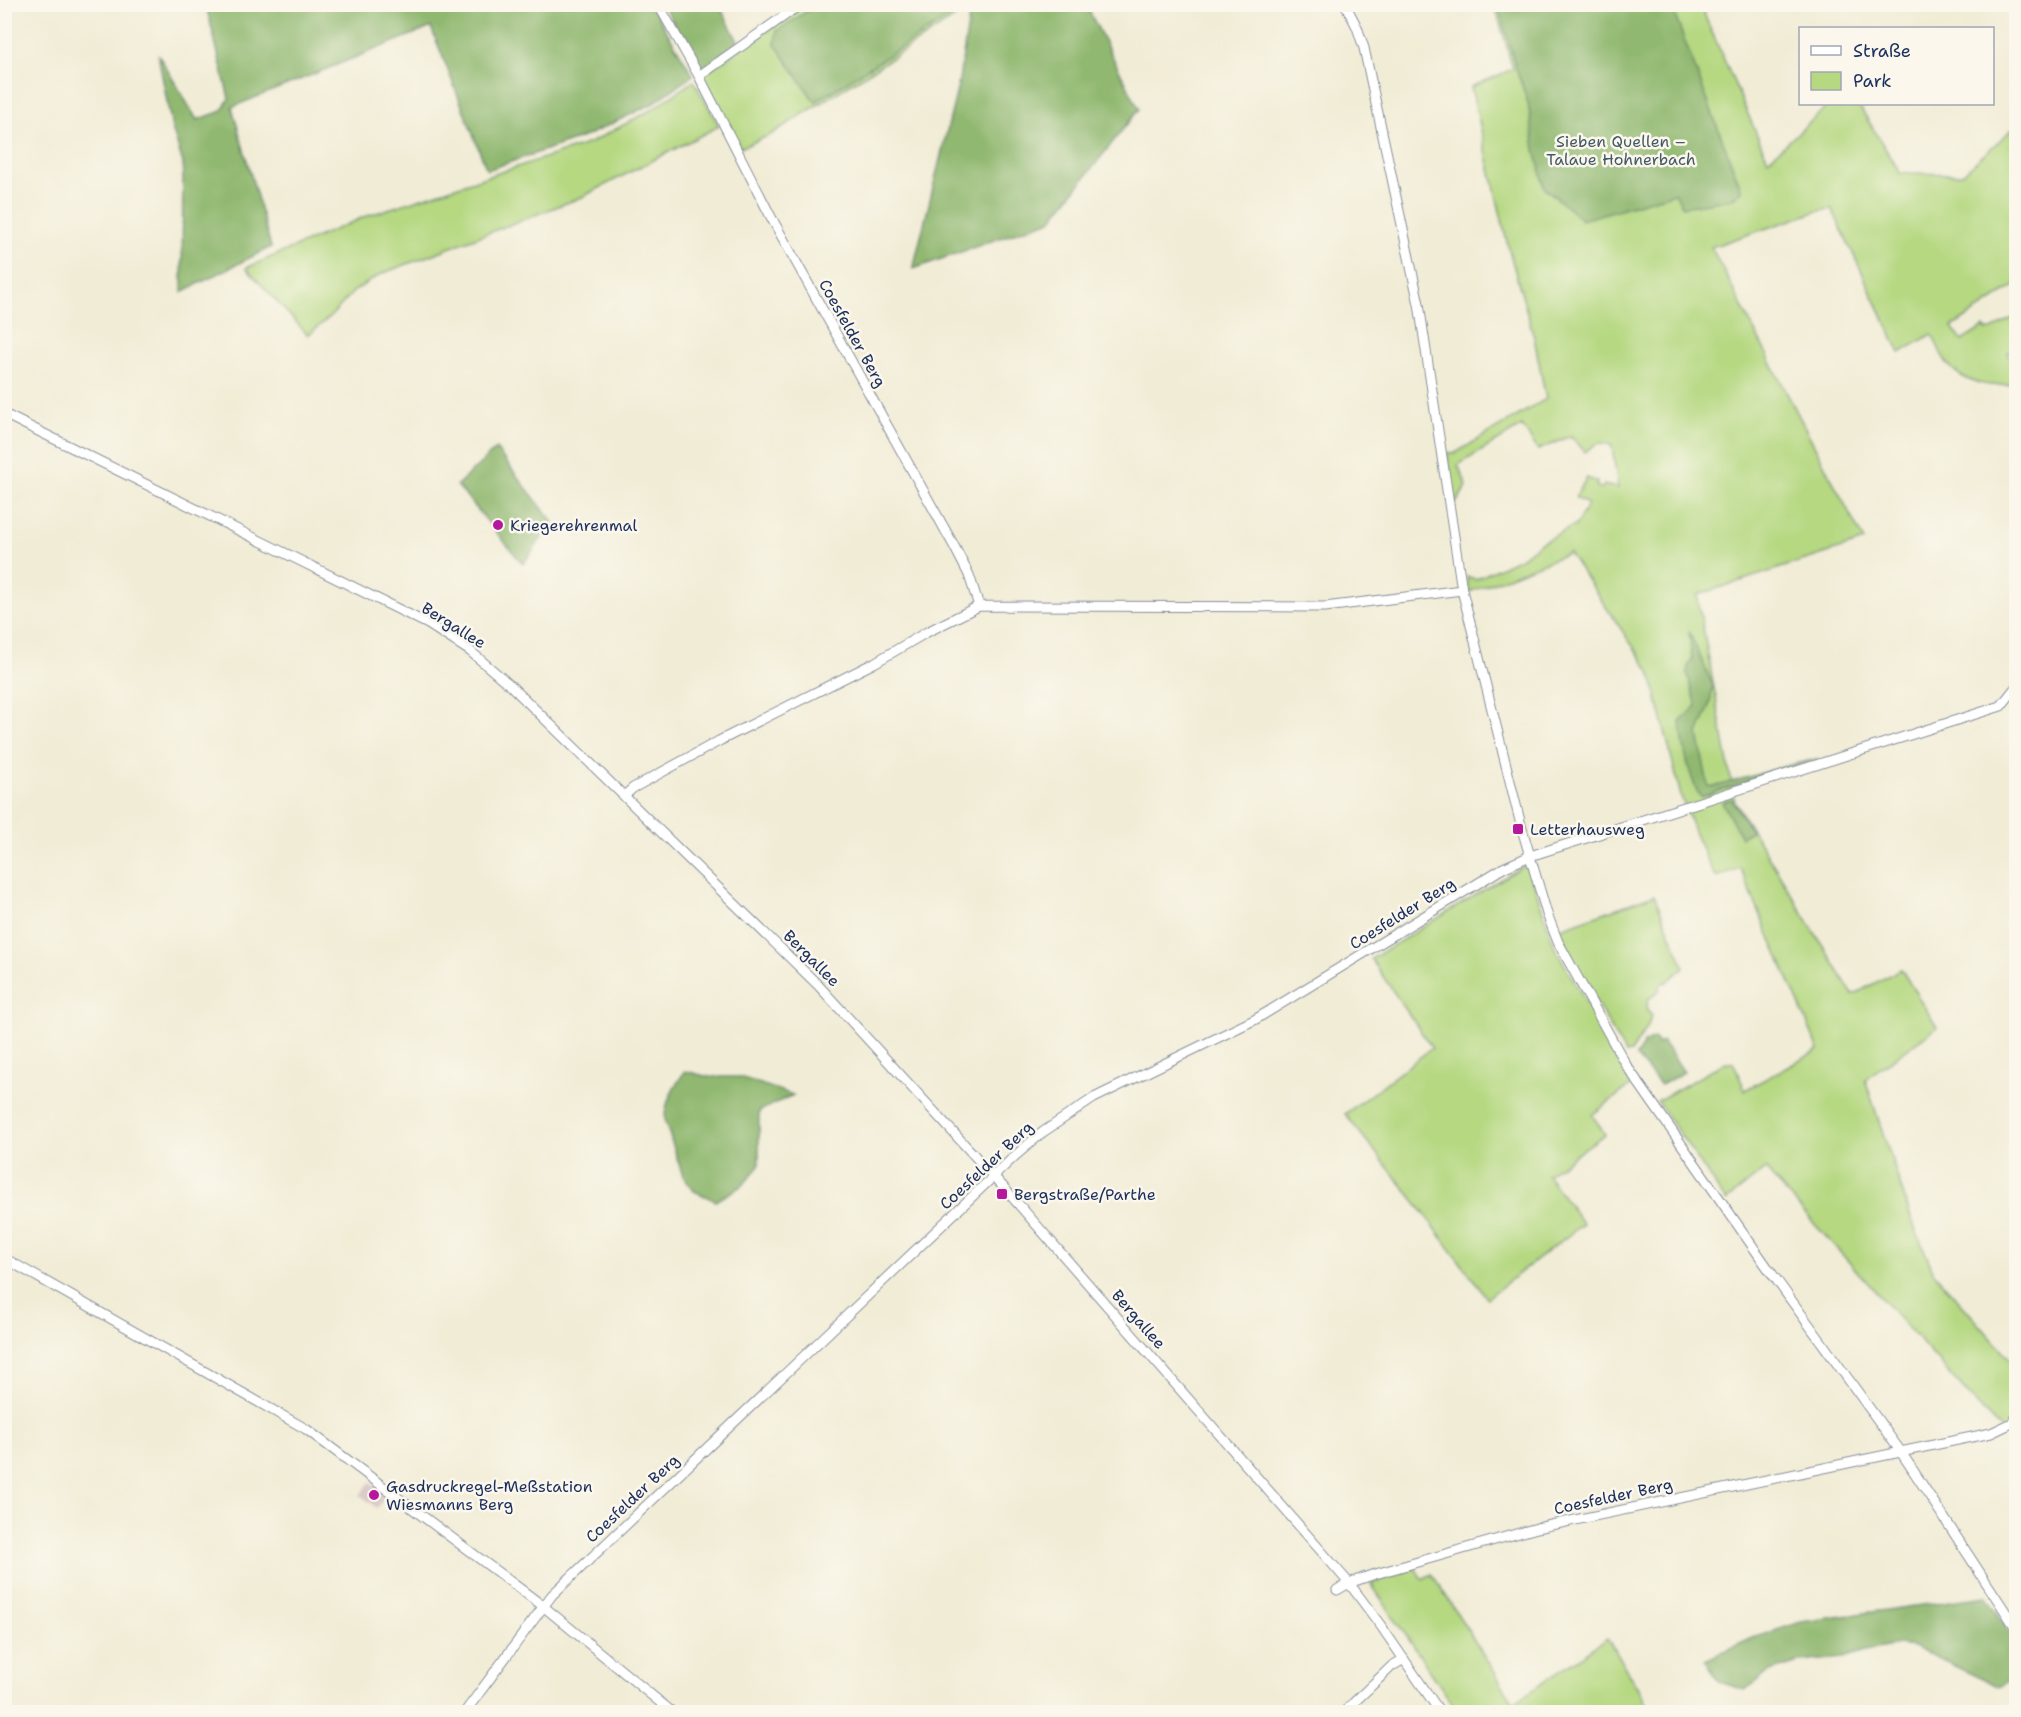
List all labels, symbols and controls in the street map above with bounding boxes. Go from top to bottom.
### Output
legend [1799,27,1994,105]
text: Straße [1853,39,1911,63]
text: Park [1853,69,1892,93]
park label: Sieben Quellen – Talaue Hohnerbach [1546,131,1696,170]
street label: Coesfelder Berg [814,275,891,391]
place label: Kriegerehrenmal [510,515,638,536]
marker: Kriegerehrenmal [491,518,505,532]
street label: Bergallee [418,597,490,653]
place label: Letterhausweg [1530,819,1645,840]
marker: Letterhausweg [1511,822,1525,836]
street label: Coesfelder Berg [1346,872,1459,954]
street label: Bergallee [779,925,845,991]
street label: Coesfelder Berg [935,1116,1038,1214]
place label: Bergstraße/Parthe [1014,1184,1156,1205]
marker: Bergstraße/Parthe [995,1187,1009,1201]
street label: Bergallee [1107,1285,1170,1353]
street label: Coesfelder Berg [581,1449,684,1547]
street label: Coesfelder Berg [1552,1474,1674,1519]
place label: Gasdruckregel-Meßstation Wiesmanns Berg [386,1476,593,1515]
marker: Gasdruckregel-Meßstation Wiesmanns Berg [367,1488,381,1502]

